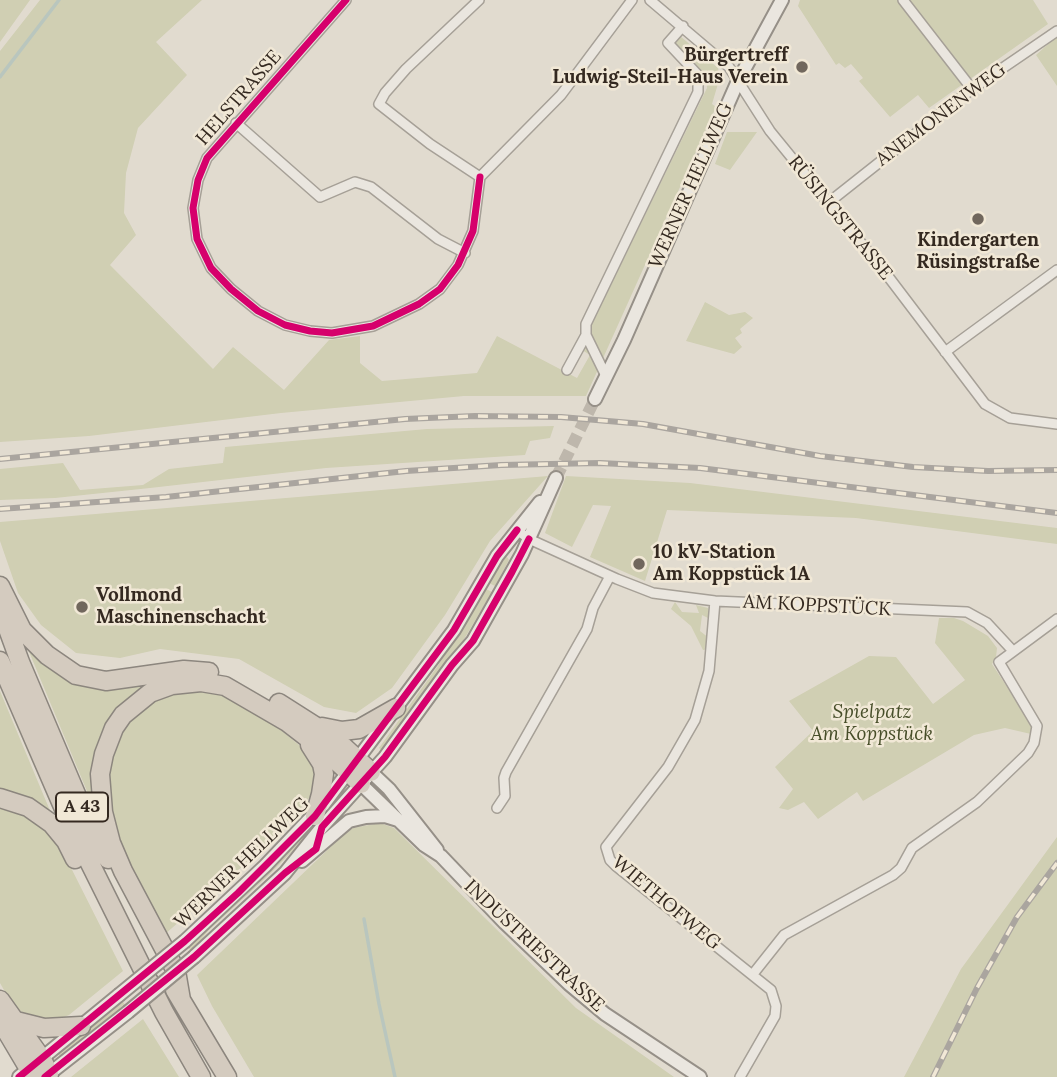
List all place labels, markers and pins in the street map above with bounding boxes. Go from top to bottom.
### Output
place label: Bürgertreff Ludwig-Steil-Haus Verein [552,45,788,89]
marker: Bürgertreff Ludwig-Steil-Haus Verein [794,59,810,75]
marker: Kindergarten Rüsingstraße [970,211,986,227]
place label: Kindergarten Rüsingstraße [916,230,1040,274]
place label: 10 kV-Station Am Koppstück 1A [653,542,810,586]
marker: 10 kV-Station Am Koppstück 1A [631,556,647,572]
place label: Vollmond Maschinenschacht [96,585,266,629]
marker: Vollmond Maschinenschacht [74,599,90,615]

